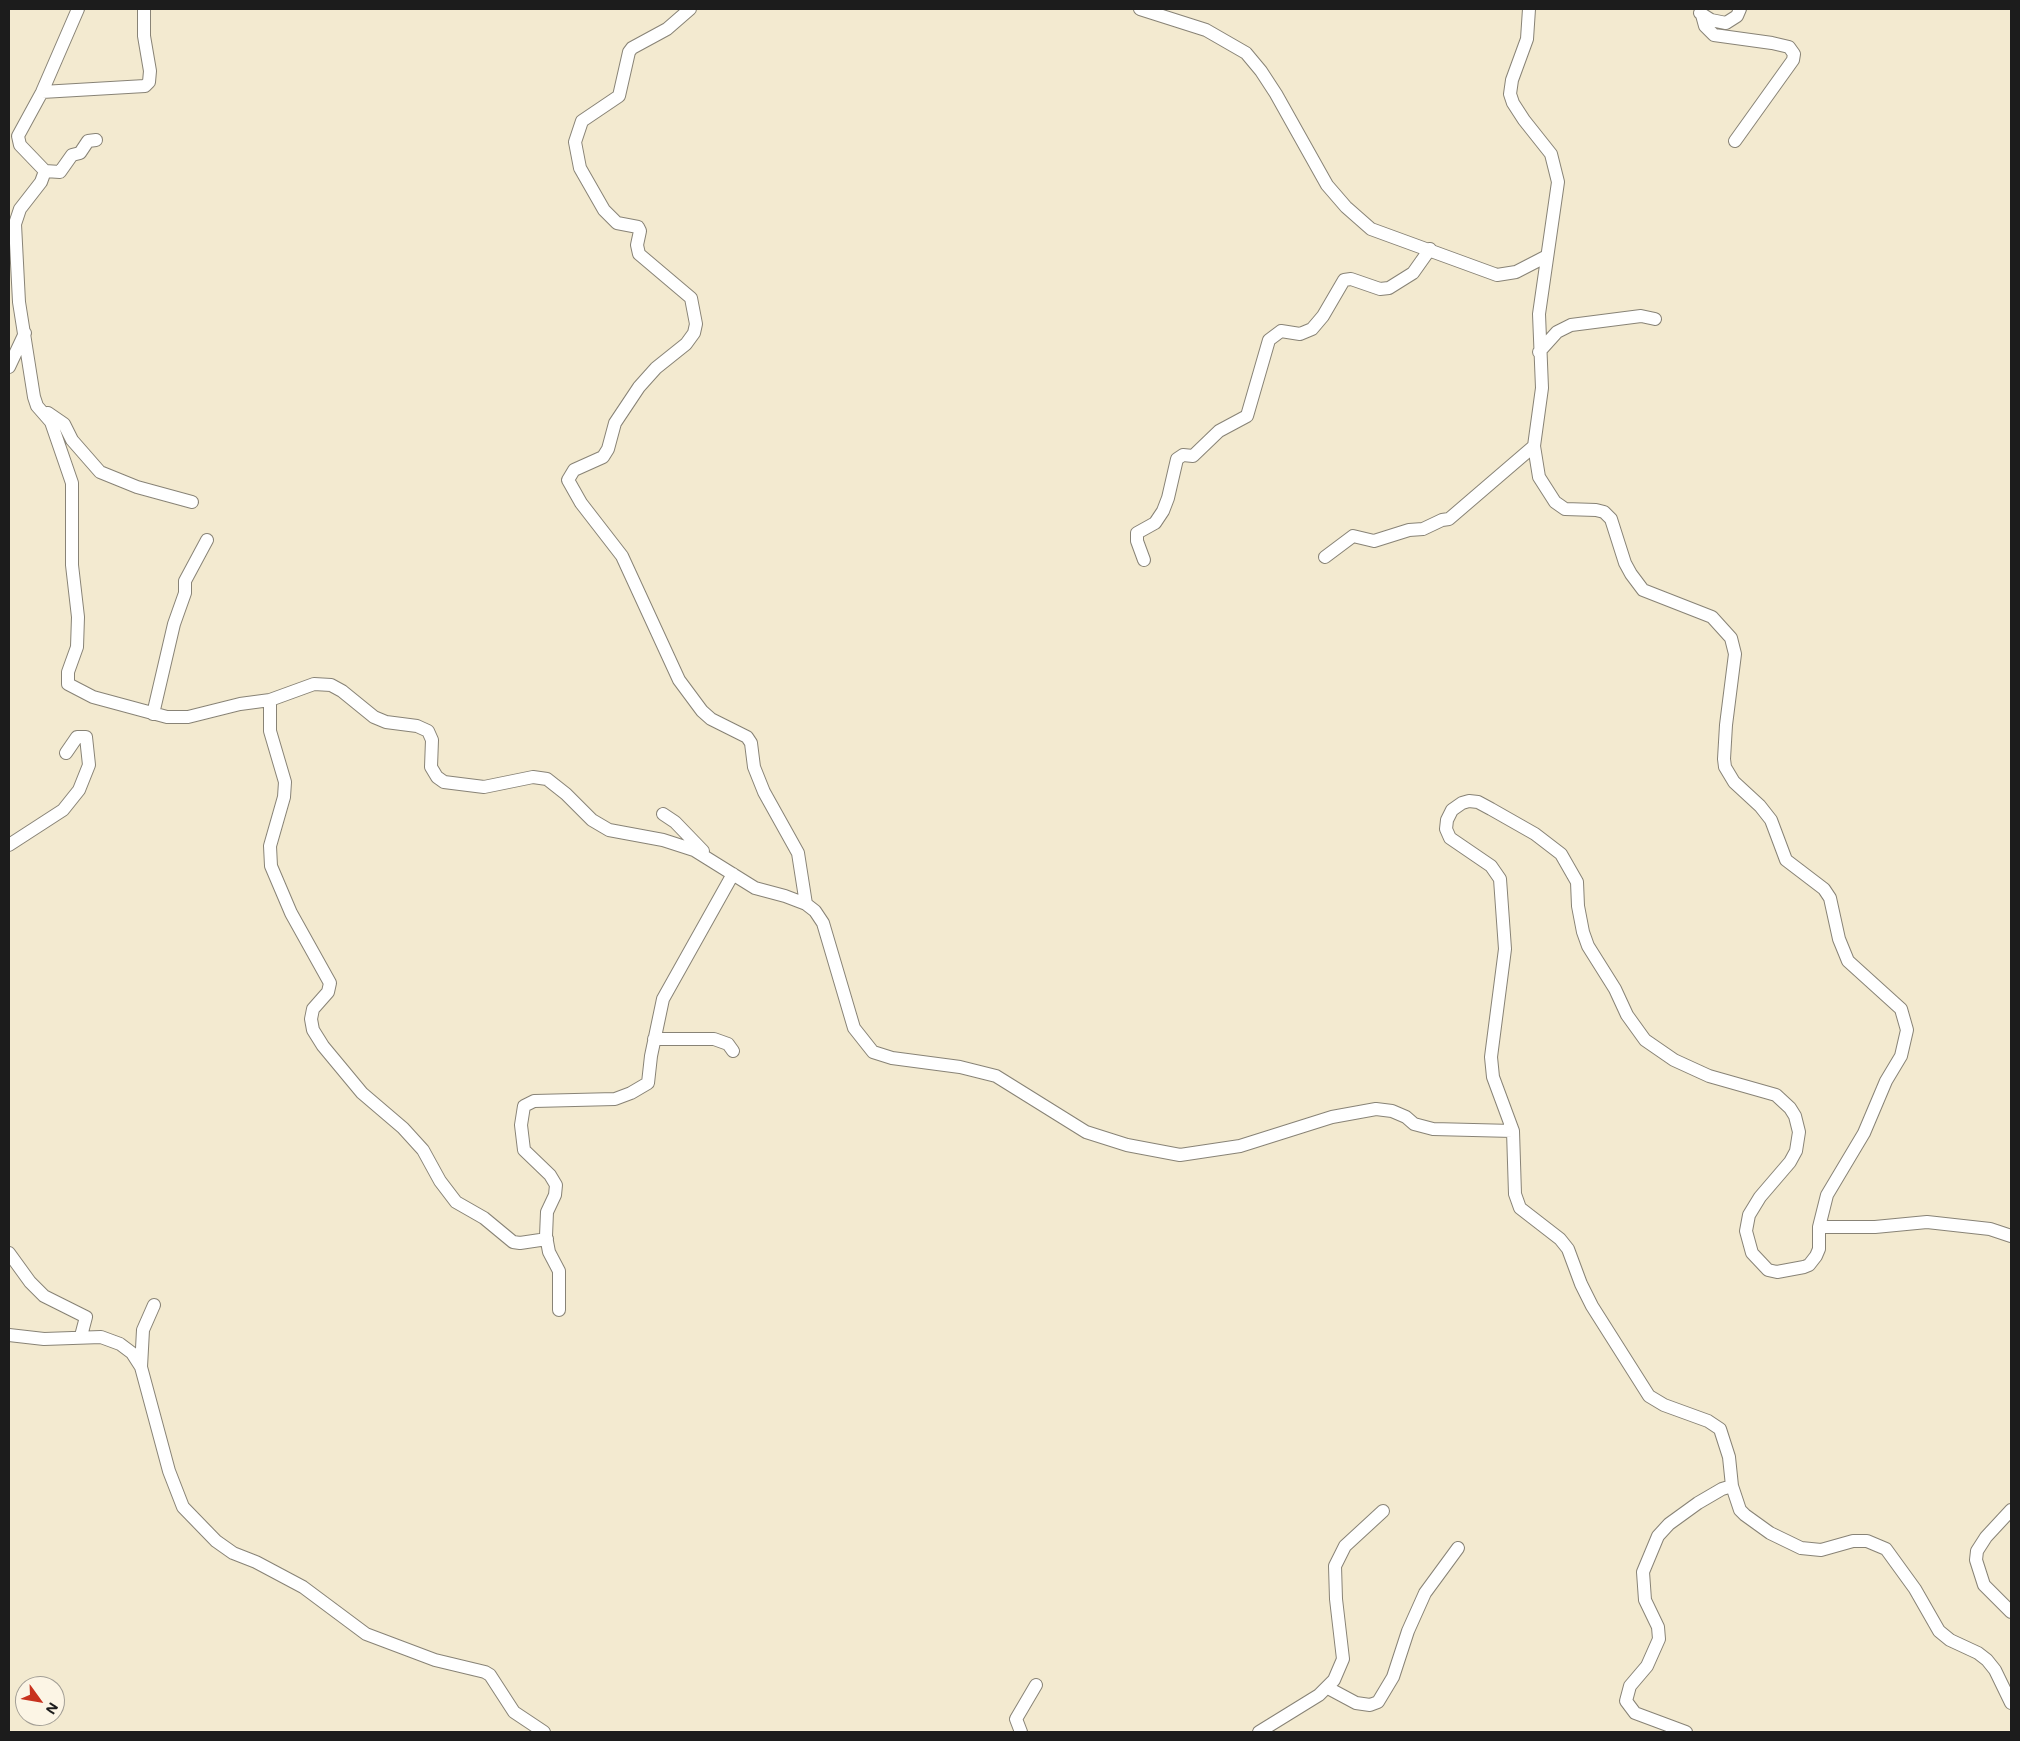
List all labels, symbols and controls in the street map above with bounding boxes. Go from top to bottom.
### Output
north arrow [15,1676,65,1726]
text: N [41,1699,63,1718]

